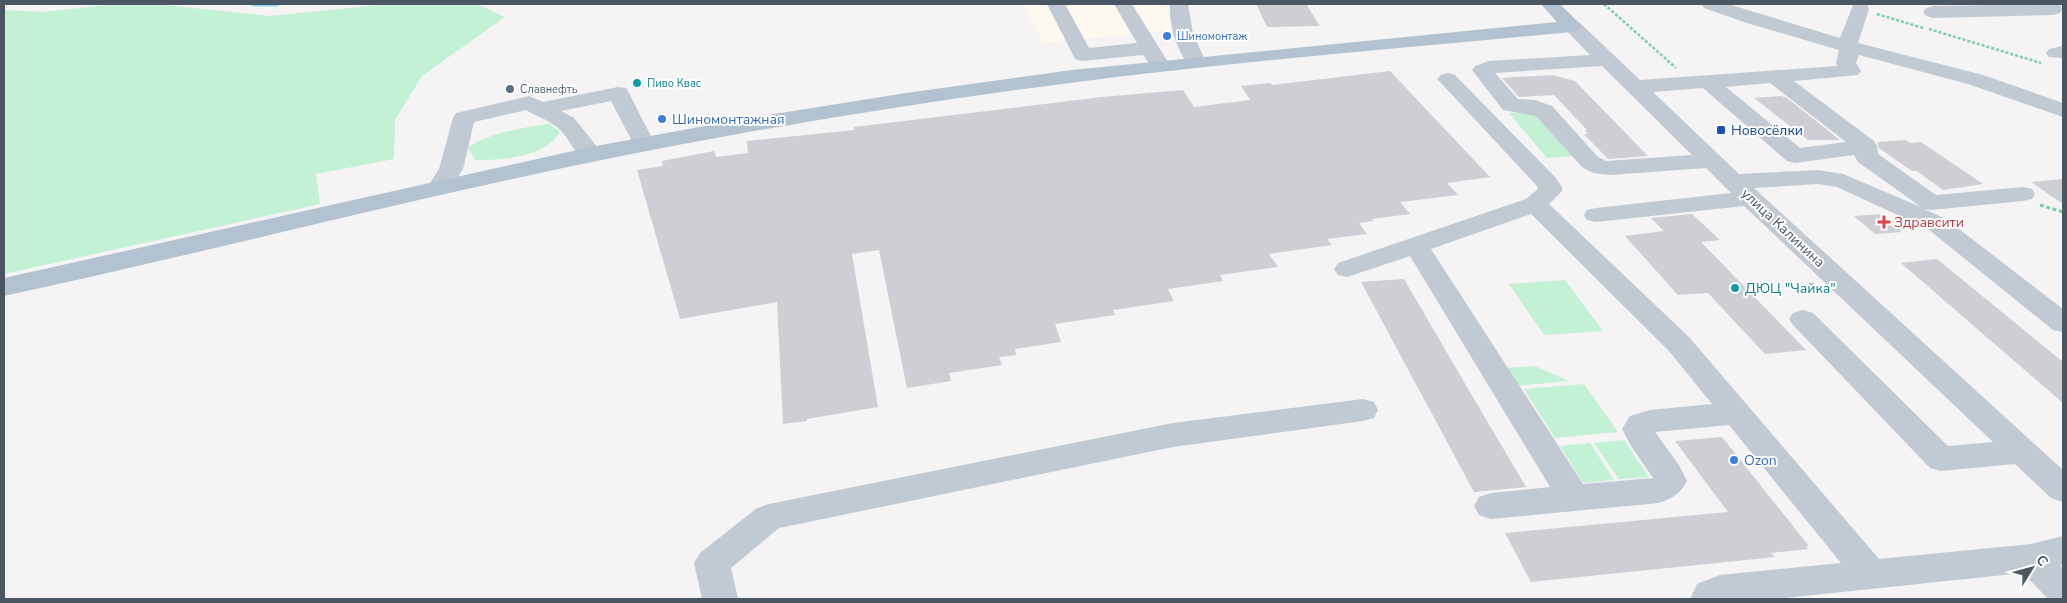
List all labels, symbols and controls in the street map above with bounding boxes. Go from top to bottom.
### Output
place label: Шиномонтаж [1177,29,1247,44]
marker: Шиномонтаж [1161,30,1173,42]
place label: Пиво Квас [647,76,701,91]
marker: Пиво Квас [631,77,643,89]
place label: Славнефть [520,82,578,97]
marker: Славнефть [504,83,516,95]
place label: Шиномонтажная [672,110,785,129]
marker: Шиномонтажная [656,113,668,125]
place label: Новосёлки [1731,121,1803,140]
marker: Новосёлки [1715,124,1727,136]
street label: улица Калинина [1737,184,1829,272]
place label: Здравсити [1894,213,1964,232]
marker: Здравсити [1878,216,1890,228]
place label: ДЮЦ "Чайка" [1745,279,1836,298]
marker: ДЮЦ "Чайка" [1729,282,1741,294]
place label: Ozon [1744,451,1777,470]
marker: Ozon [1728,454,1740,466]
north arrow [2007,543,2057,593]
text: С [2032,551,2053,570]

